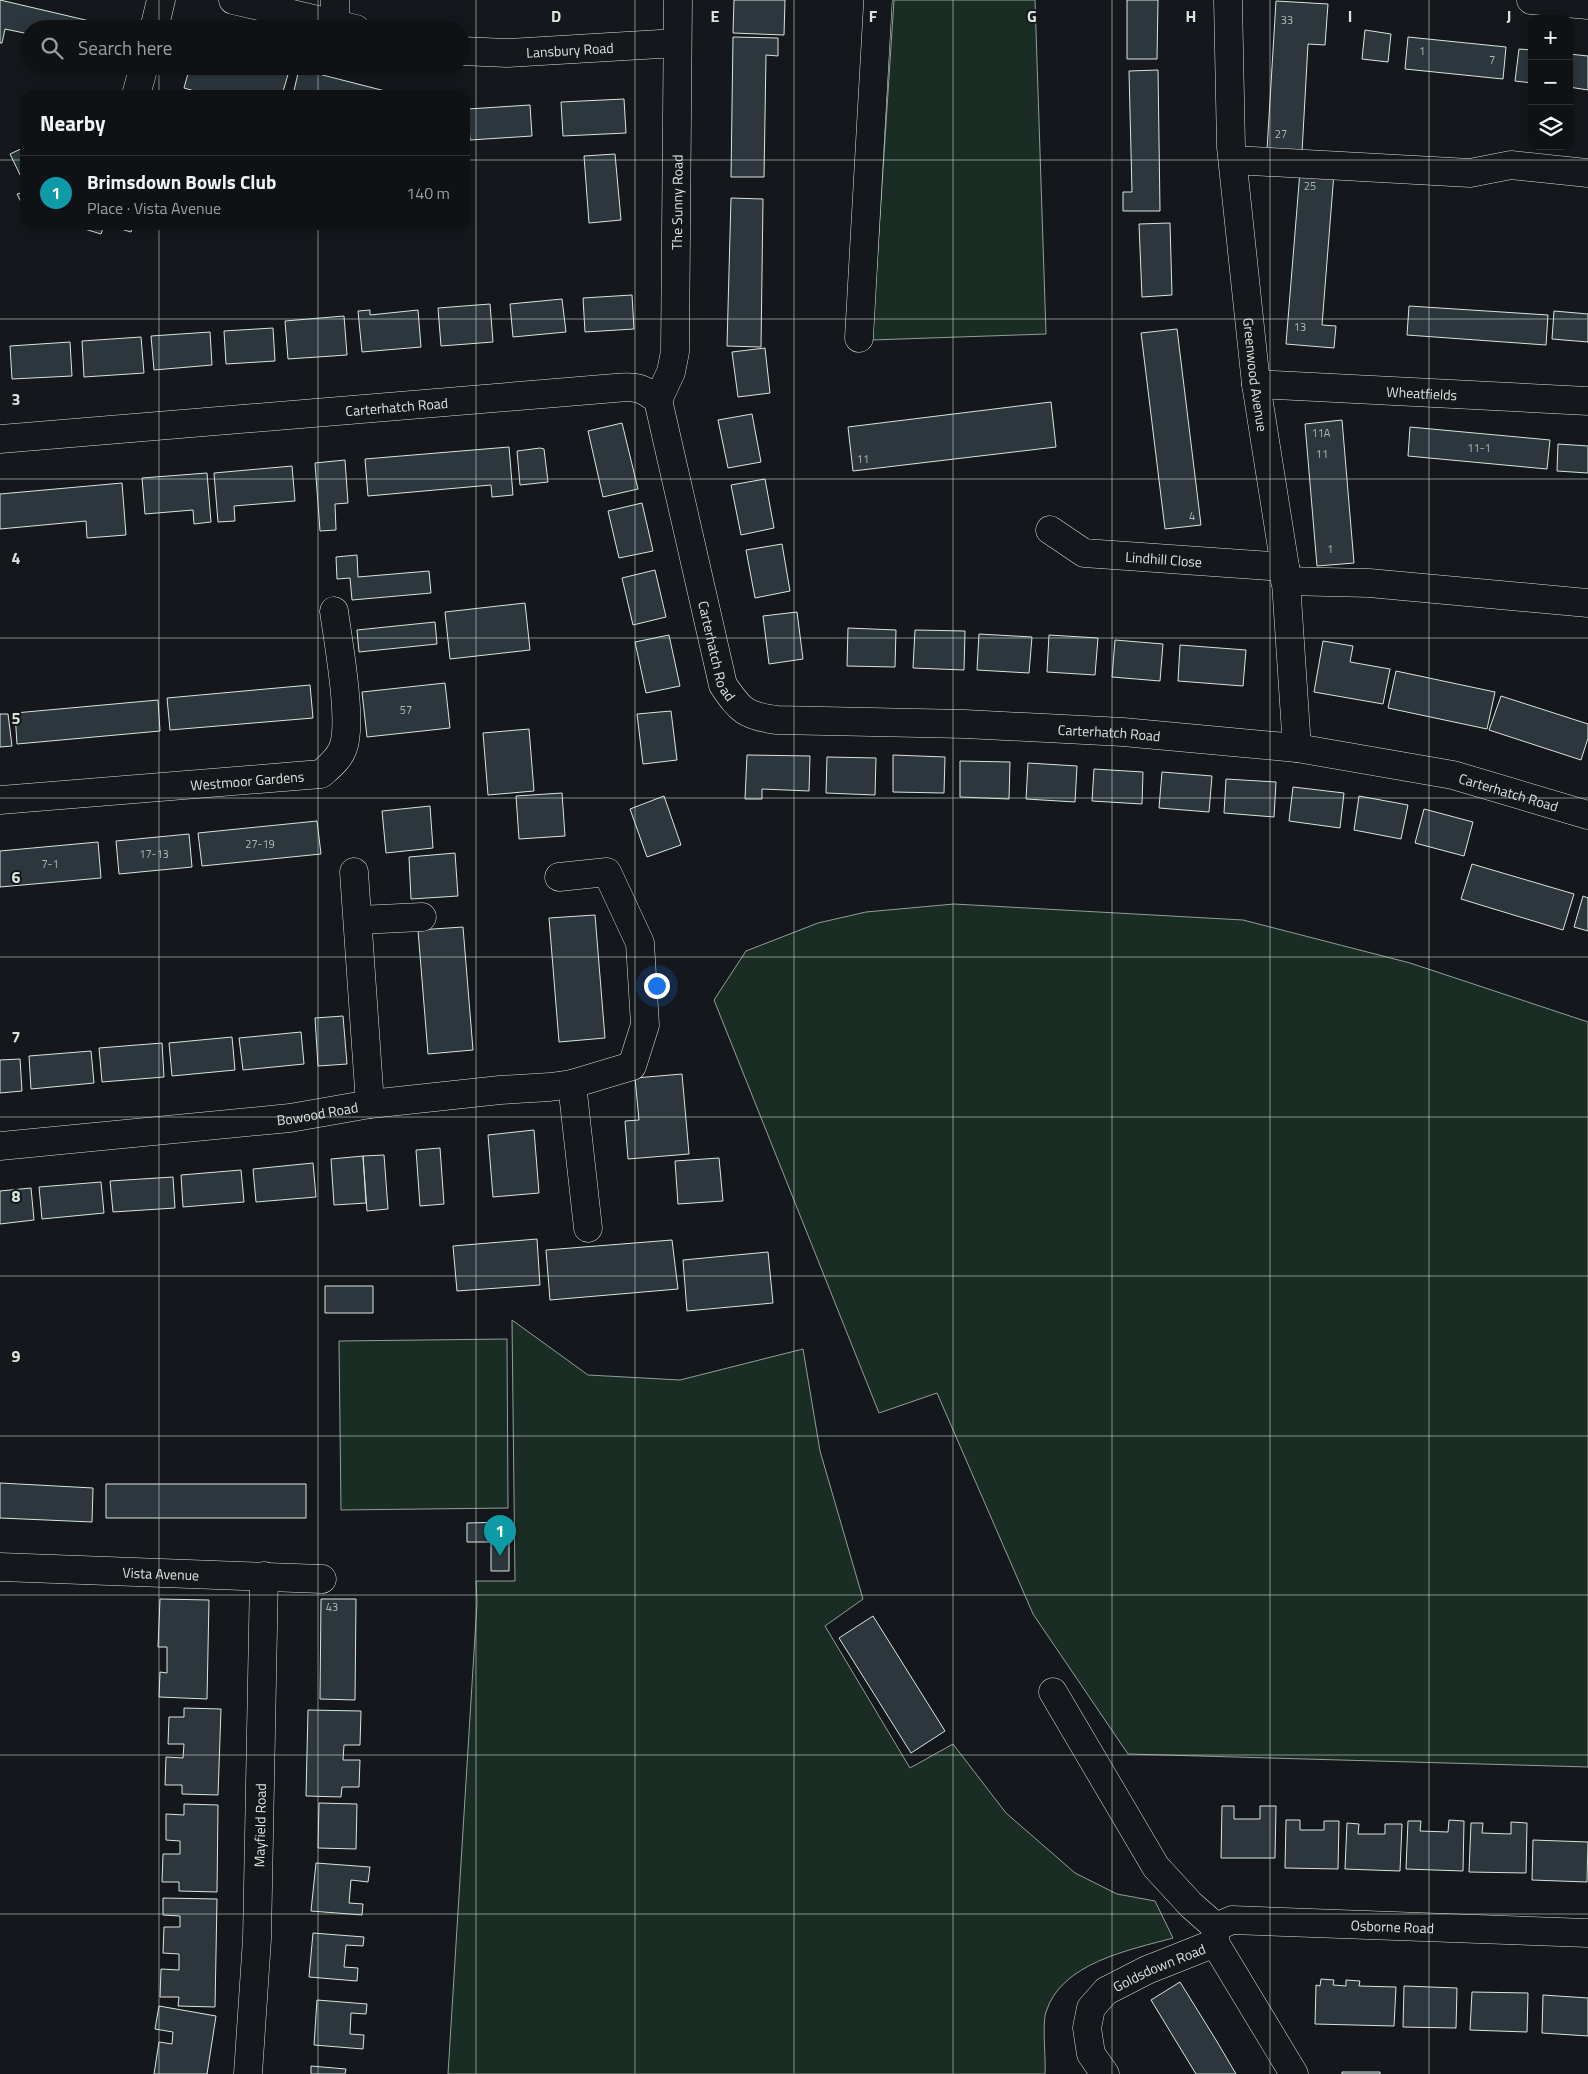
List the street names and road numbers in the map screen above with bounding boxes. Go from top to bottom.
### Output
street label: Lansbury Road [525,36,614,62]
street label: The Sunny Road [665,155,687,250]
street label: Greenwood Avenue [1239,317,1274,433]
street label: Wheatfields [1386,380,1458,405]
street label: Carterhatch Road [345,391,449,421]
street label: Lindhill Close [1125,545,1203,572]
street label: Carterhatch Road [694,599,741,705]
street label: Carterhatch Road [1057,718,1161,746]
street label: Westmoor Gardens [190,765,305,795]
street label: Carterhatch Road [1456,767,1561,816]
street label: Bowood Road [276,1096,360,1130]
street label: Vista Avenue [122,1561,200,1585]
street label: Mayfield Road [248,1783,271,1868]
street label: Osborne Road [1350,1914,1434,1938]
street label: Goldsdown Road [1109,1937,1208,1996]

